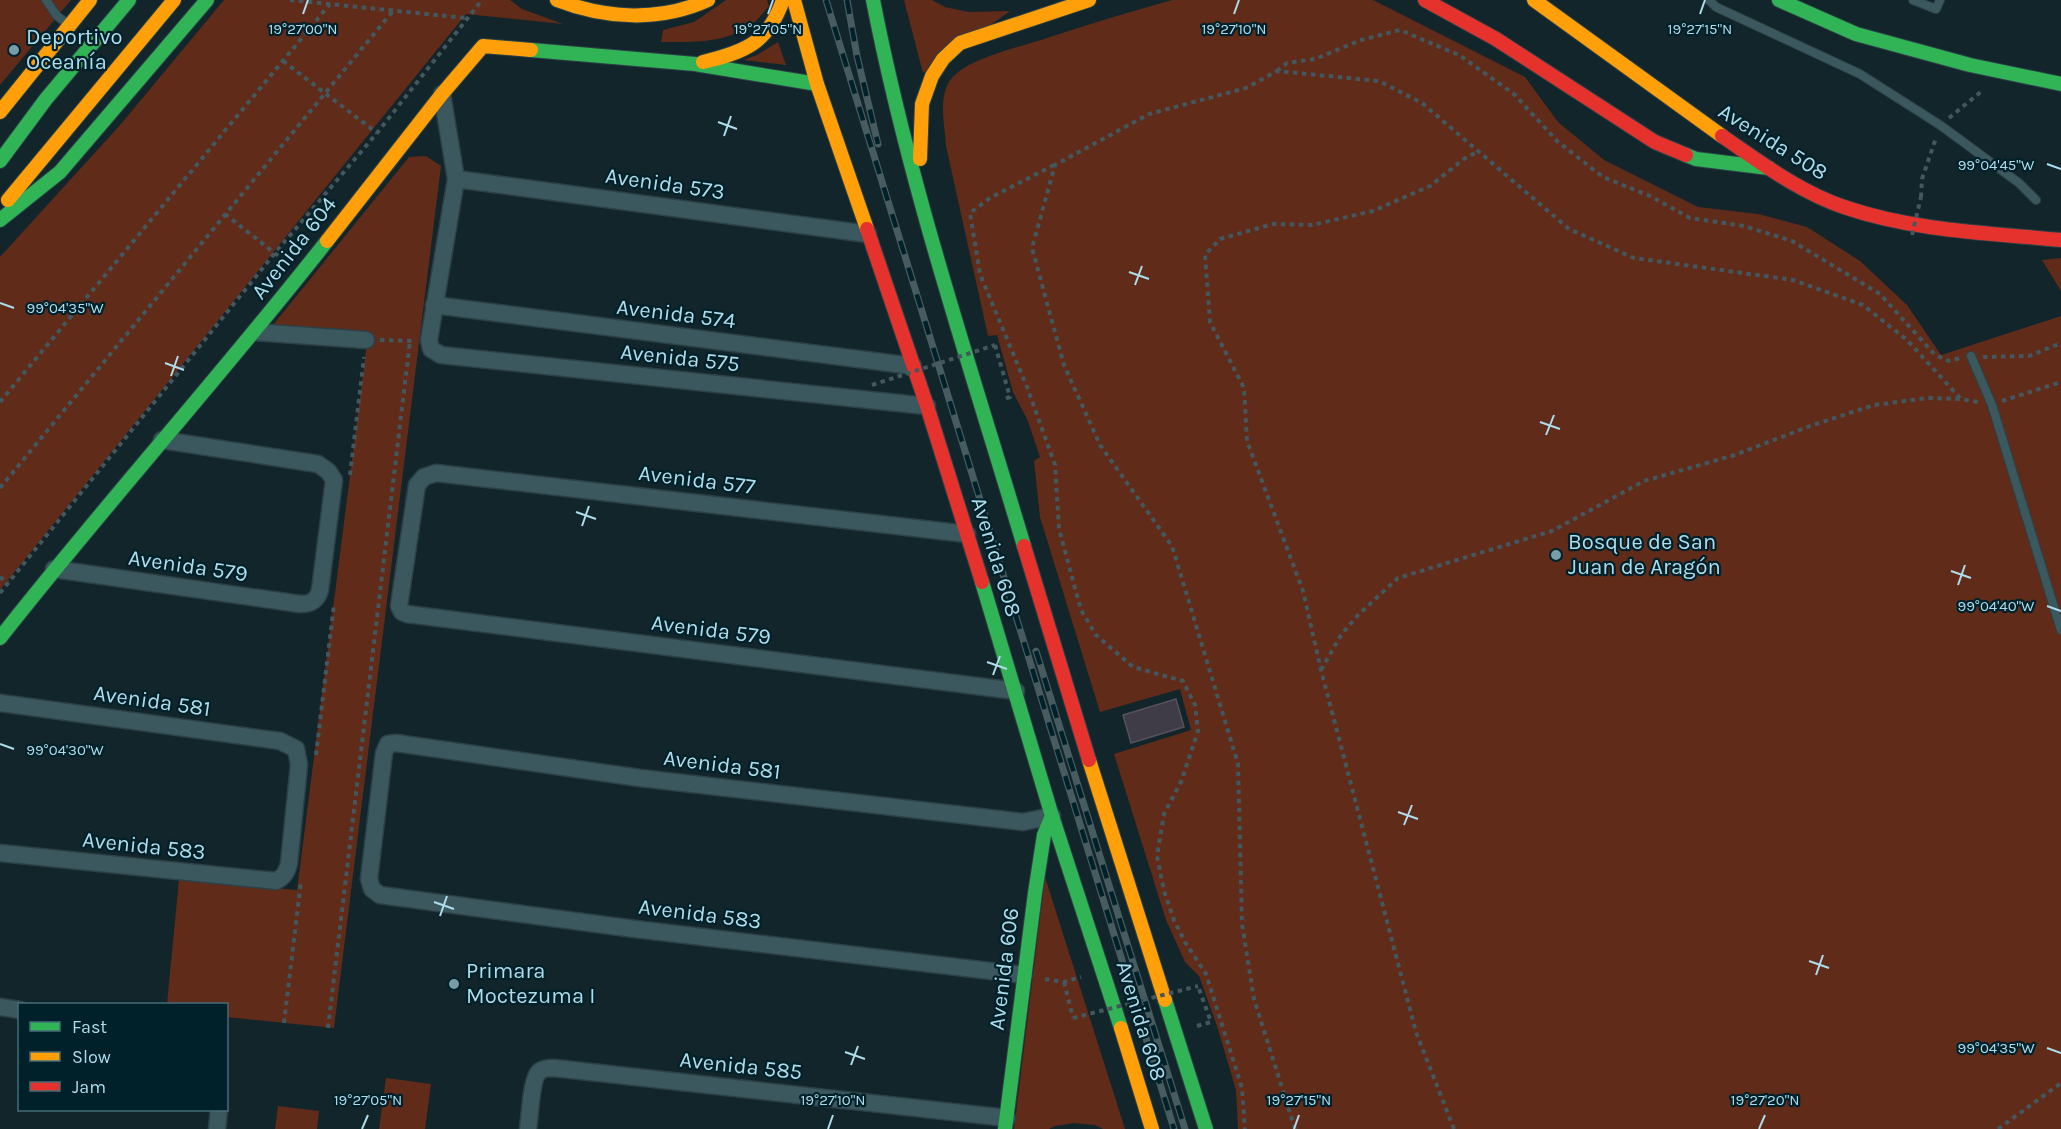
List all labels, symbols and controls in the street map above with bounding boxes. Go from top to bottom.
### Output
text: 19°27'00"N [268,20,338,38]
text: 19°27'05"N [734,20,802,38]
text: 19°27'10"N [1201,20,1267,38]
text: 19°27'15"N [1668,20,1732,38]
place label: Deportivo Oceanía [26,24,123,75]
marker: Deportivo Oceanía [7,43,21,57]
street label: Avenida 508 [1714,98,1832,186]
text: 99°04'45"W [1958,156,2035,174]
street label: Avenida 573 [604,163,726,205]
street label: Avenida 604 [246,192,342,304]
street label: Avenida 574 [615,294,737,334]
text: 99°04'35"W [26,299,104,317]
street label: Avenida 575 [619,339,741,377]
street label: Avenida 577 [637,460,757,500]
street label: Avenida 608 [965,494,1027,620]
place label: Bosque de San Juan de Aragón [1568,529,1721,580]
street label: Avenida 579 [127,545,249,587]
marker: Bosque de San Juan de Aragón [1549,548,1563,562]
text: 99°04'40"W [1957,597,2035,615]
street label: Avenida 579 [650,610,772,650]
street label: Avenida 581 [92,680,212,722]
text: 99°04'30"W [26,741,104,759]
street label: Avenida 581 [662,745,782,785]
street label: Avenida 583 [81,827,207,865]
street label: Avenida 583 [637,894,763,934]
street label: Avenida 606 [984,906,1024,1032]
place label: Primara Moctezuma I [466,958,595,1009]
street label: Avenida 608 [1110,958,1172,1084]
marker: Primara Moctezuma I [447,977,461,991]
legend [18,1003,228,1111]
text: Fast [72,1016,107,1038]
text: 99°04'35"W [1957,1039,2035,1057]
text: Slow [72,1046,111,1068]
street label: Avenida 585 [678,1047,804,1085]
text: Jam [72,1076,106,1098]
text: 19°27'05"N [334,1091,402,1109]
text: 19°27'10"N [800,1091,866,1109]
text: 19°27'15"N [1267,1091,1331,1109]
text: 19°27'20"N [1731,1091,1799,1109]

